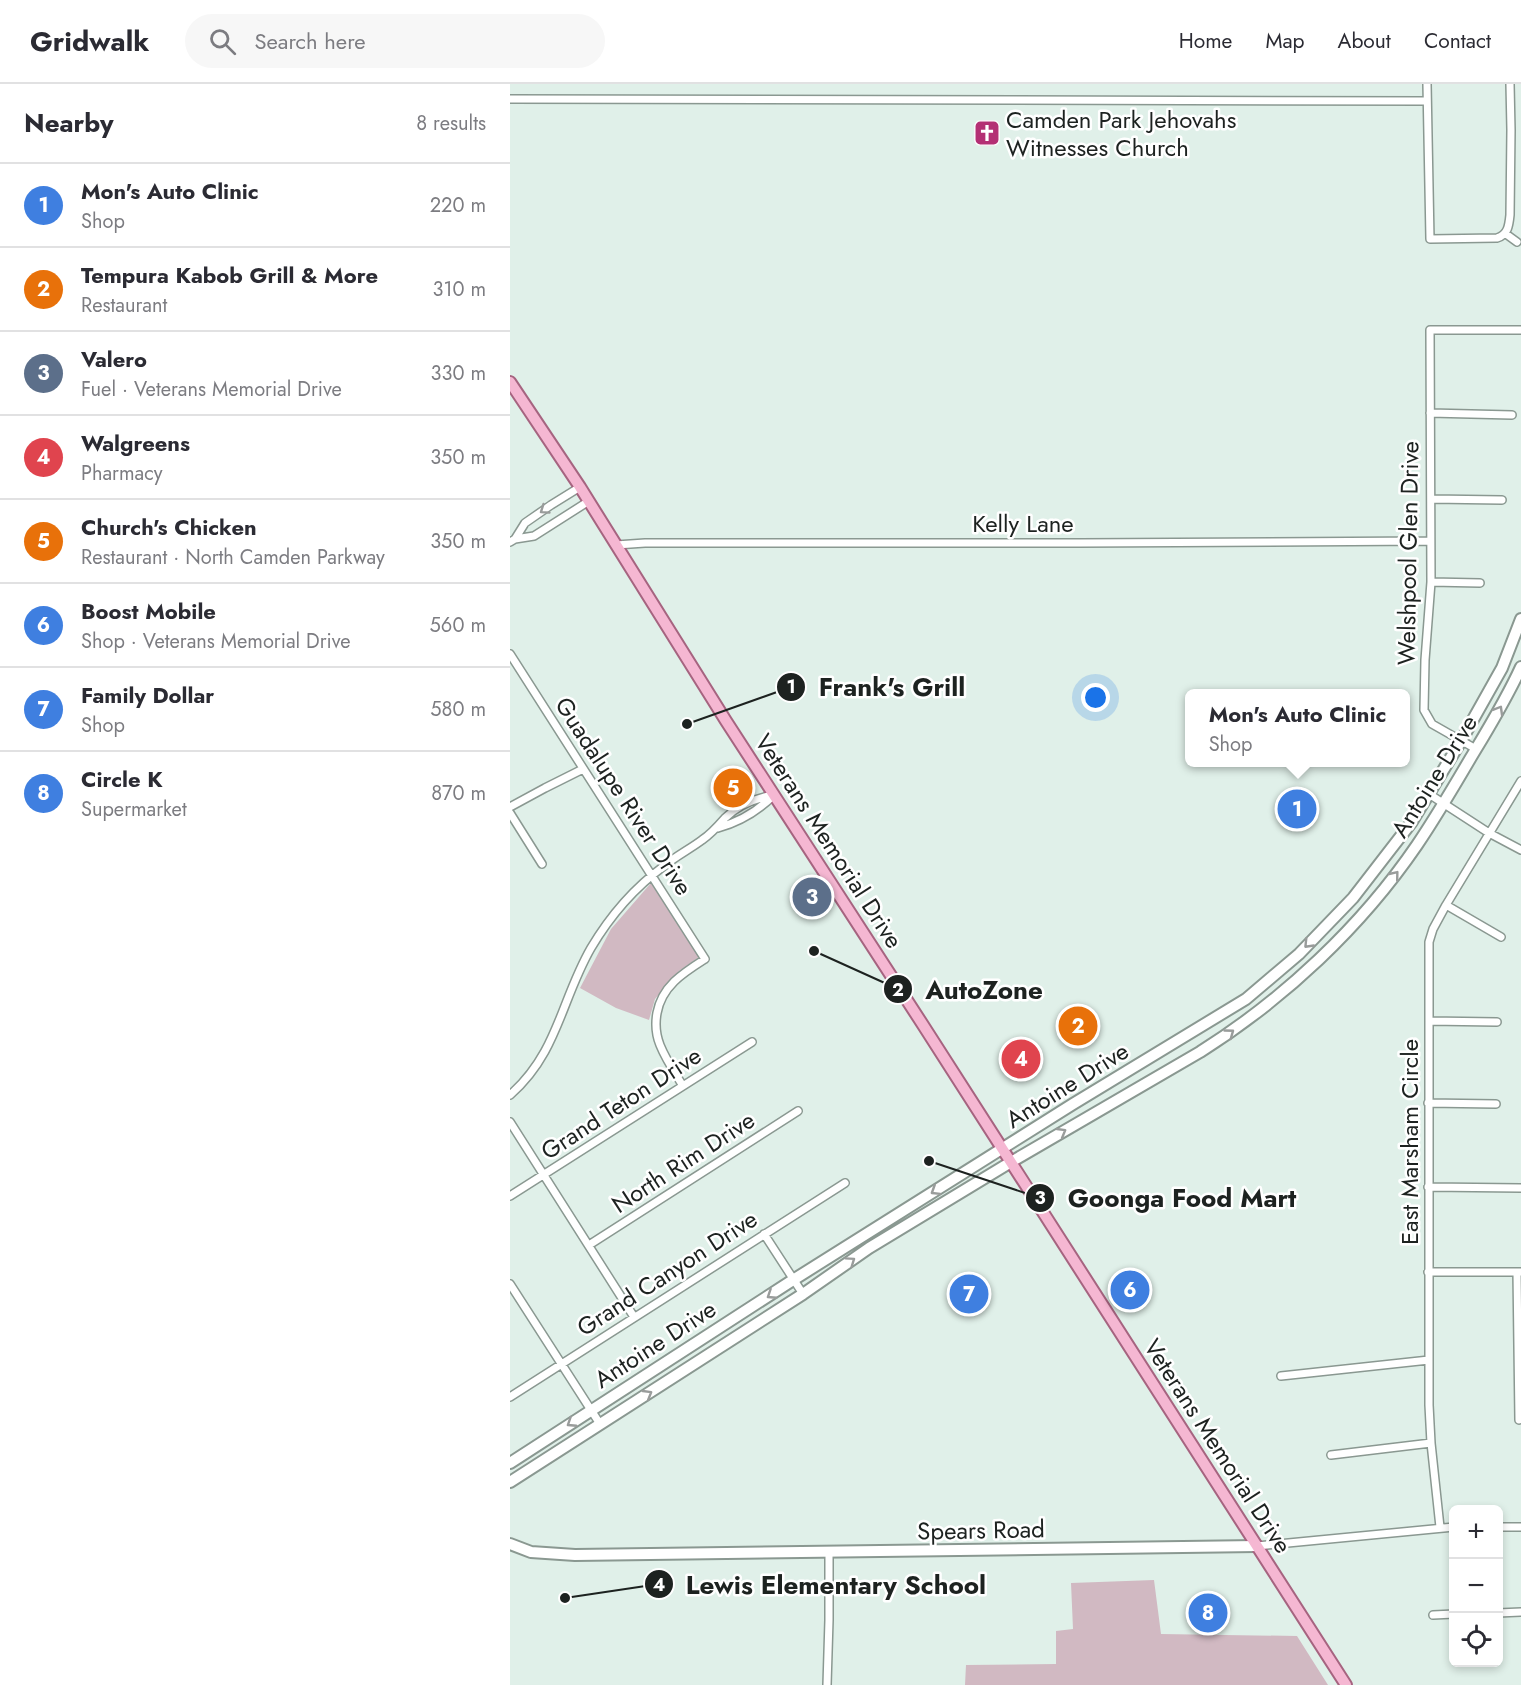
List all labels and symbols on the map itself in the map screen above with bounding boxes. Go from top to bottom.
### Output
place label: Camden Park Jehovahs Witnesses Church [1006,102,1236,165]
church icon: Camden Park Jehovahs Witnesses Church [972,118,1002,148]
street label: Welshpool Glen Drive [1389,441,1427,665]
one-way arrow [540,503,551,514]
street label: Kelly Lane [972,506,1074,541]
callout: Frank's Grill [776,665,977,709]
text: Frank's Grill [819,668,965,706]
text: 1 [786,674,796,700]
your location [1081,683,1110,712]
street label: Guadalupe River Drive [547,690,701,902]
one-way arrow [1492,706,1503,717]
street label: Antoine Drive [1382,708,1486,844]
street label: Veterans Memorial Drive [746,727,912,955]
pin: 5 [714,766,752,810]
pin: 1 [1278,786,1316,832]
one-way arrow [1388,871,1399,882]
pin: 3 [792,874,832,920]
one-way arrow [1305,937,1316,948]
callout: AutoZone [883,967,1055,1011]
text: AutoZone [924,971,1043,1009]
text: 2 [892,977,904,1003]
pin: 2 [1058,1004,1098,1048]
one-way arrow [1223,1029,1234,1040]
street label: Antoine Drive [999,1033,1135,1137]
pin: 4 [1002,1036,1040,1082]
street label: Grand Teton Drive [534,1038,708,1168]
street label: East Marsham Circle [1392,1039,1427,1245]
street label: North Rim Drive [605,1103,761,1221]
one-way arrow [1056,1128,1066,1140]
callout: Goonga Food Mart [1025,1176,1308,1220]
text: Goonga Food Mart [1068,1179,1297,1217]
one-way arrow [931,1183,942,1194]
text: 3 [1034,1185,1046,1211]
street label: Grand Canyon Drive [570,1201,764,1345]
one-way arrow [844,1257,855,1268]
pin: 6 [1110,1268,1150,1312]
pin: 7 [950,1272,988,1316]
one-way arrow [766,1288,777,1299]
street label: Antoine Drive [587,1291,723,1397]
street label: Veterans Memorial Drive [1135,1332,1301,1560]
one-way arrow [642,1389,652,1401]
one-way arrow [567,1416,578,1427]
street label: Spears Road [917,1511,1045,1549]
callout: Lewis Elementary School [644,1562,998,1606]
text: Lewis Elementary School [686,1566,986,1604]
text: 4 [653,1572,665,1598]
pin: 8 [1188,1590,1228,1636]

